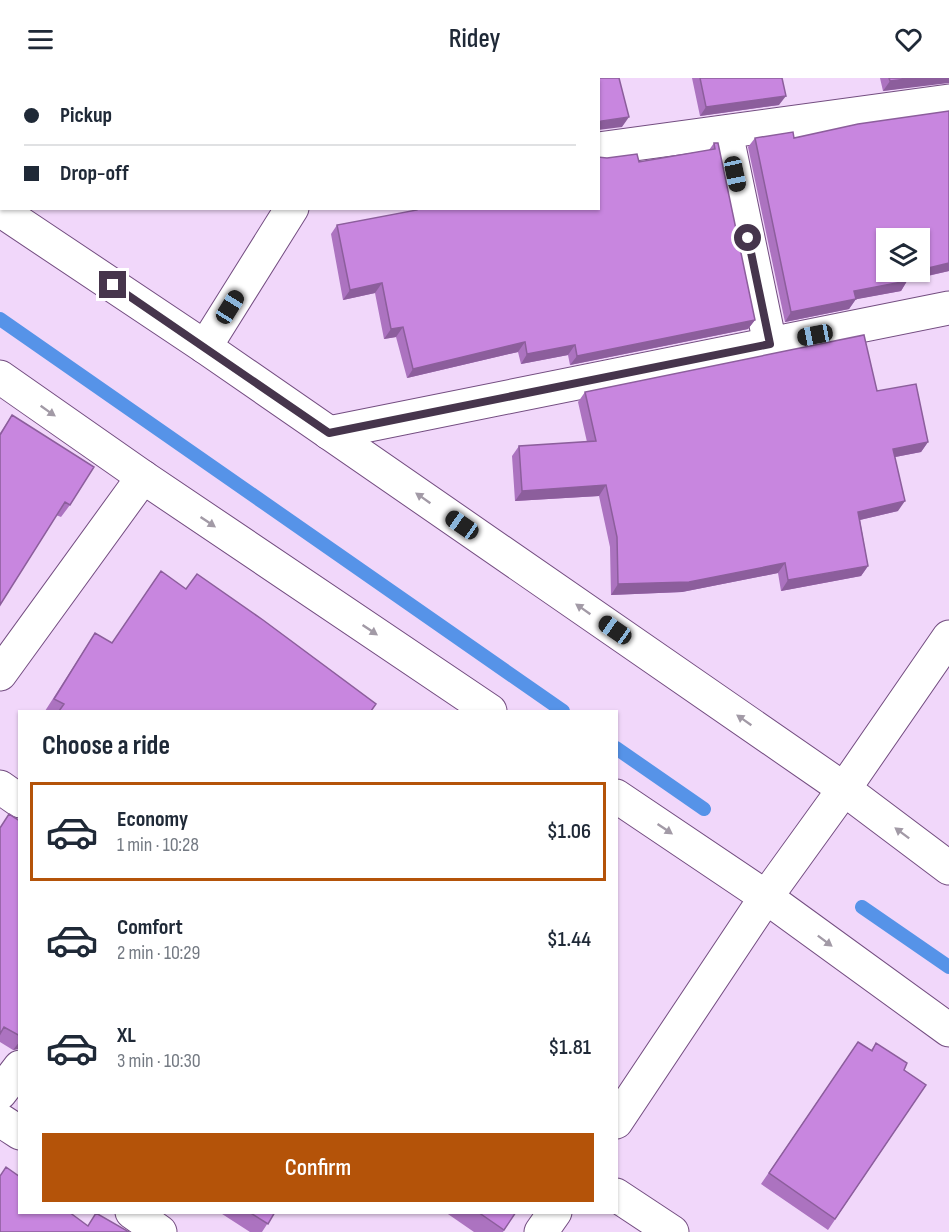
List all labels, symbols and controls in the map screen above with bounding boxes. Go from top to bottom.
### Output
icon: menu [24,23,57,56]
text: Ridey [449,23,500,55]
icon: heart [892,23,925,56]
text: Pickup [60,102,112,129]
car [722,155,748,193]
text: Drop-off [60,160,129,187]
route start [734,224,761,251]
map controls [876,228,930,282]
button: layers [876,228,930,282]
route end [99,271,126,298]
car [213,287,247,327]
car [796,323,834,347]
one-way arrow [40,405,56,416]
one-way arrow [415,493,431,504]
car [442,507,482,543]
one-way arrow [200,516,217,527]
one-way arrow [576,603,592,615]
car [595,612,635,648]
one-way arrow [362,625,379,636]
one-way arrow [736,714,752,726]
text: Choose a ride [42,730,170,762]
icon: car [45,805,99,859]
text: Economy [117,806,188,833]
text: $1.06 [547,818,591,845]
one-way arrow [657,823,673,834]
one-way arrow [895,827,911,839]
text: 1 min · 10:28 [117,833,199,857]
icon: car [45,913,99,967]
text: Comfort [117,914,183,941]
text: $1.44 [547,926,591,953]
one-way arrow [816,935,832,947]
text: 2 min · 10:29 [117,941,200,965]
icon: car [45,1021,99,1075]
text: XL [117,1022,136,1049]
text: $1.81 [548,1034,591,1061]
text: 3 min · 10:30 [117,1049,201,1073]
button: Confirm [42,1133,594,1202]

